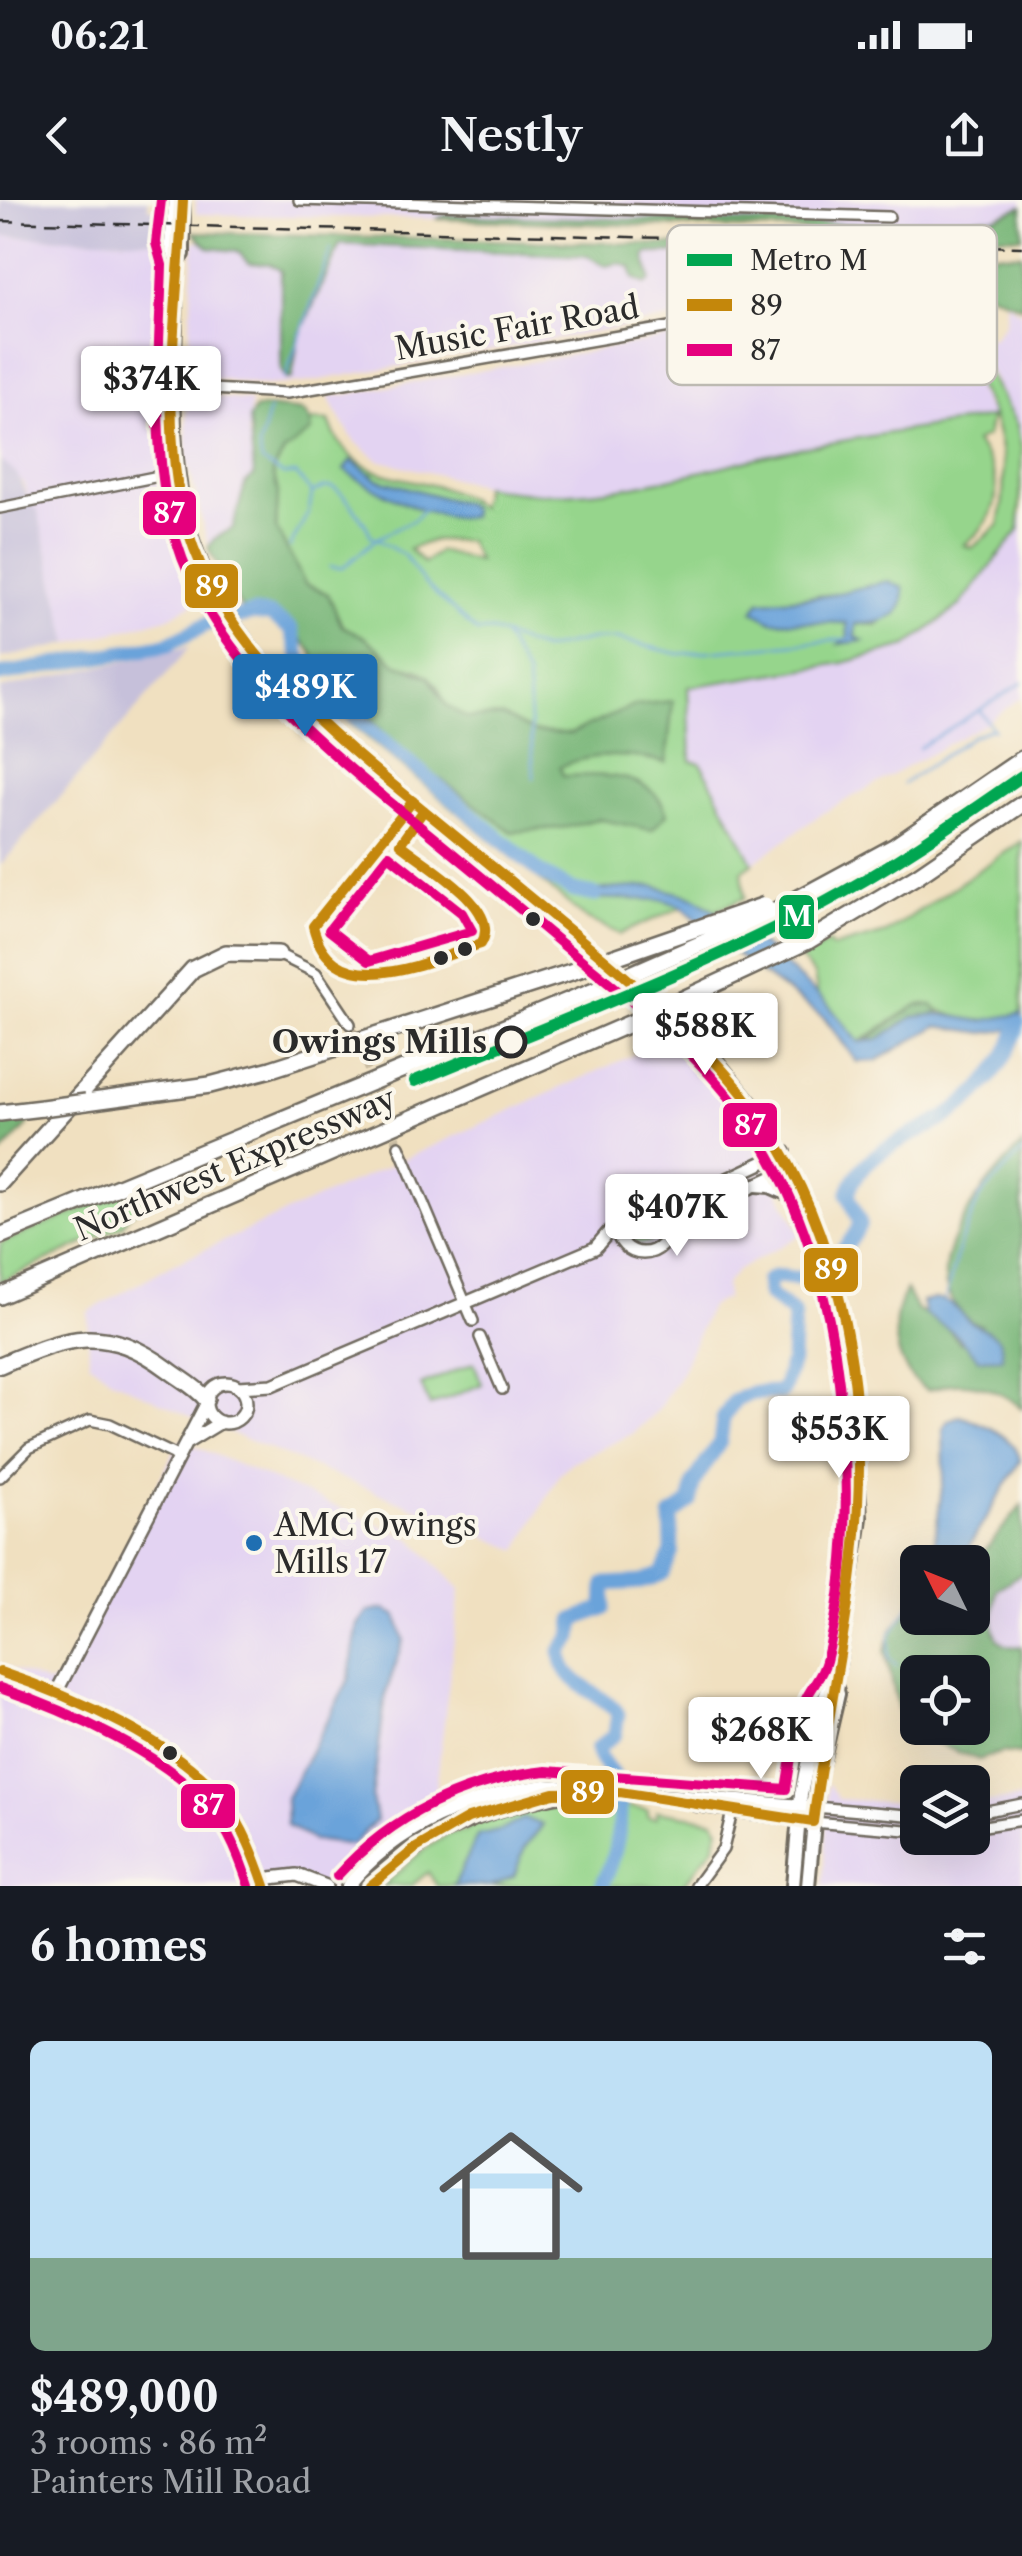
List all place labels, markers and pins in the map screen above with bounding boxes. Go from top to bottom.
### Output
pin: $374K [81,346,221,431]
pin: $489K [235,654,375,739]
unlabelled marker [523,909,543,929]
unlabelled marker [455,939,475,959]
unlabelled marker [431,948,451,968]
pin: $588K [635,993,775,1078]
place label: Owings Mills [272,1022,487,1061]
marker: Owings Mills [496,1027,526,1057]
pin: $407K [607,1174,747,1259]
pin: $553K [769,1396,909,1481]
place label: AMC Owings Mills 17 [273,1505,477,1581]
marker: AMC Owings Mills 17 [243,1532,265,1554]
pin: $268K [691,1697,831,1782]
unlabelled marker [160,1743,180,1763]

